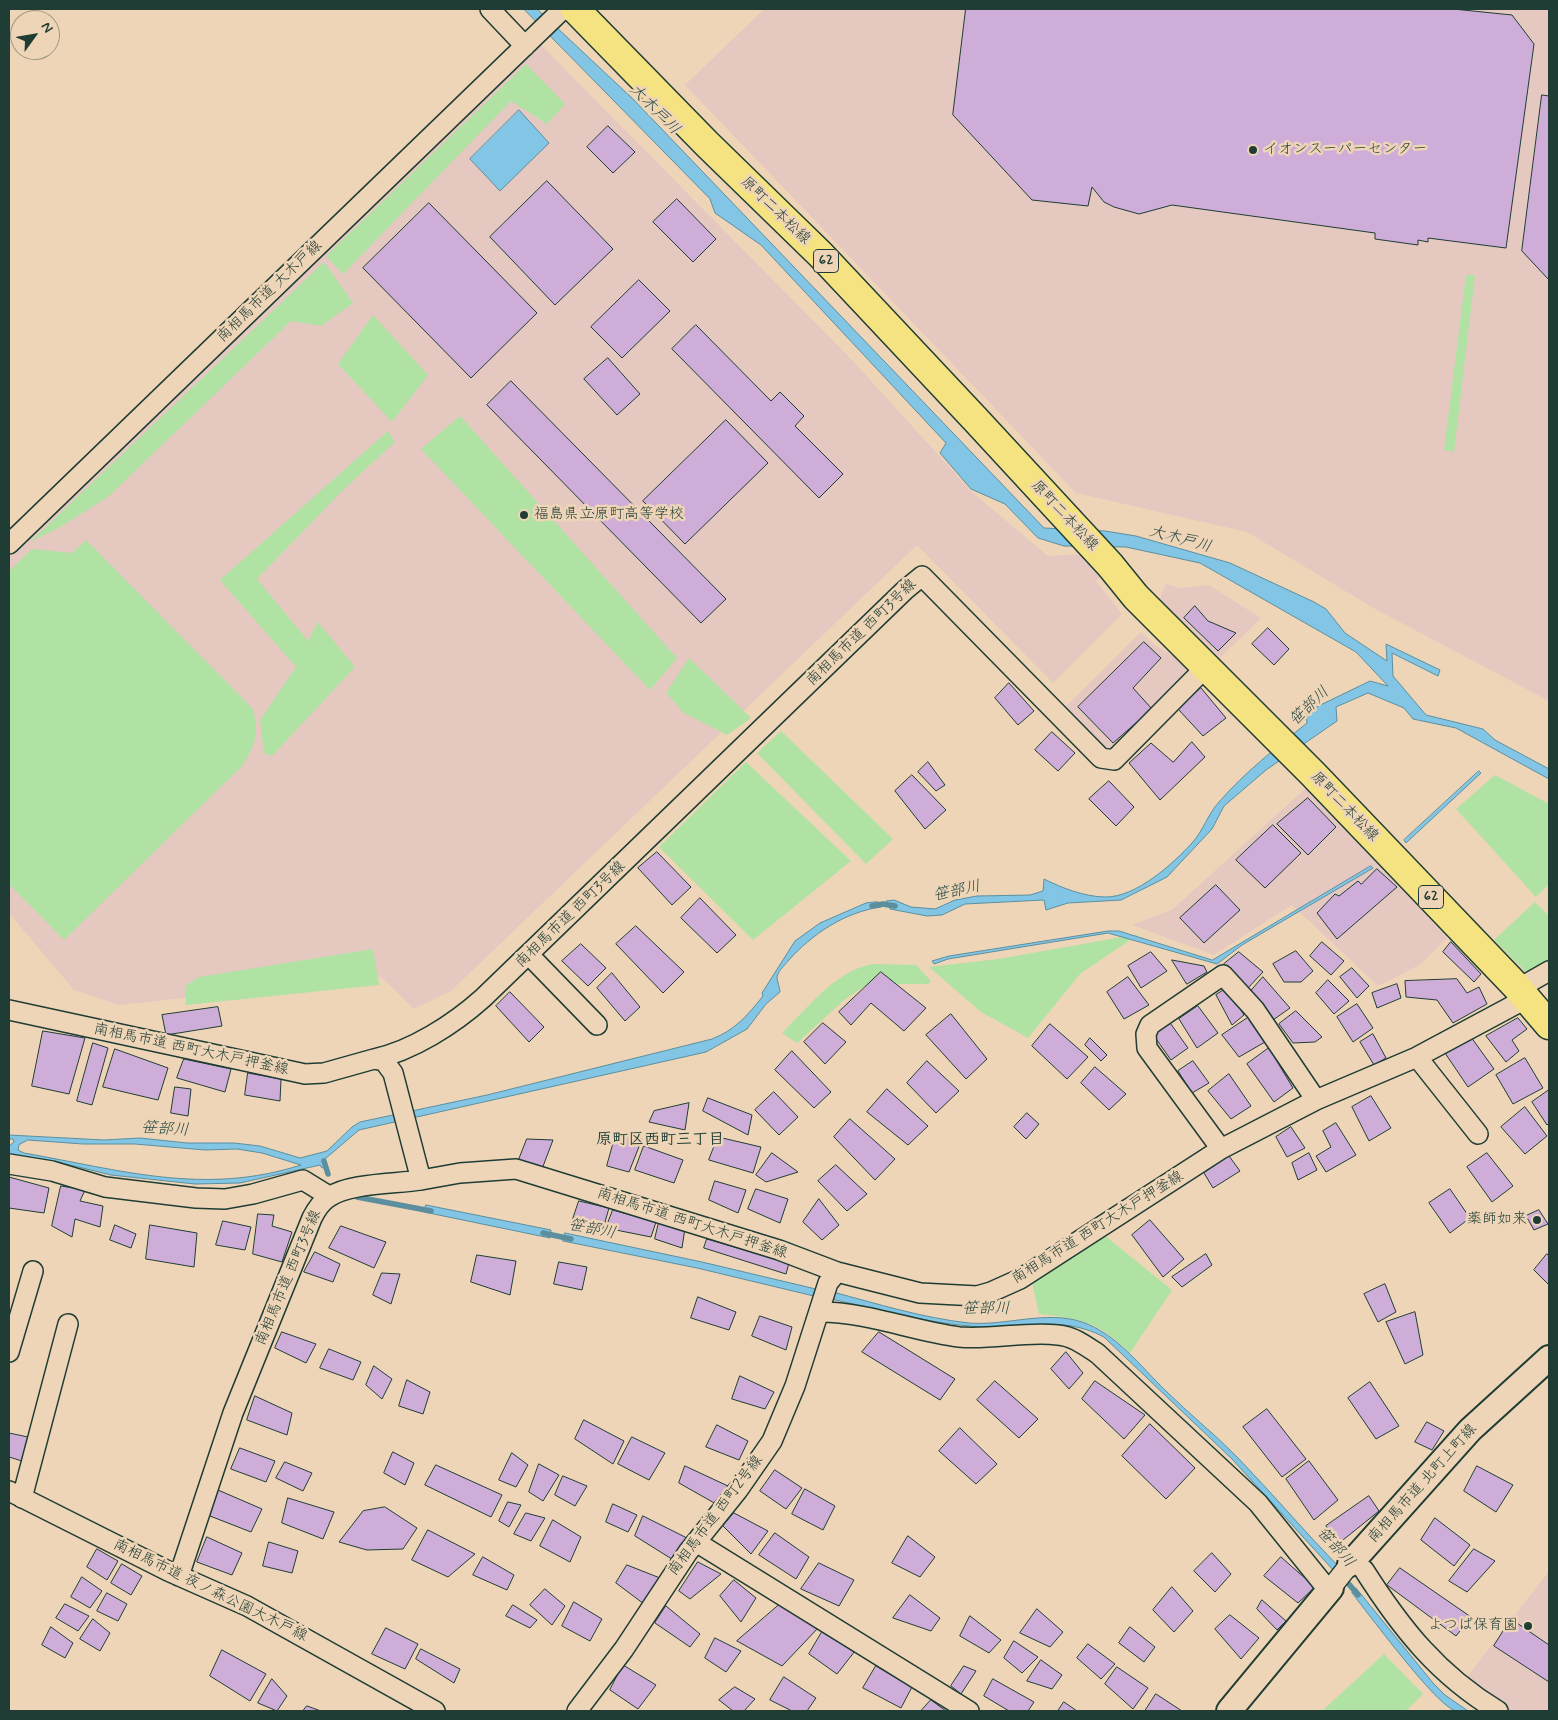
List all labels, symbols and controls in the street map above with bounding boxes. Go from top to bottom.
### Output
north arrow [10,10,60,60]
text: N [37,19,57,36]
water label: 大木戸川 [625,81,683,139]
place label: イオンスーパーセンター [1263,141,1427,159]
marker: イオンスーパーセンター [1247,144,1259,156]
street label: 原町二本松線 [736,173,814,249]
street label: 南相馬市道 大木戸線 [214,237,326,347]
road number: 62 [814,250,838,272]
street label: 原町二本松線 [1027,477,1101,555]
place label: 福島県立原町高等学校 [534,506,684,524]
marker: 福島県立原町高等学校 [518,509,530,521]
water label: 大木戸川 [1147,522,1213,558]
street label: 南相馬市道 西町3号線 [803,576,921,690]
water label: 笹部川 [1286,683,1334,731]
street label: 原町二本松線 [1306,768,1382,846]
street label: 南相馬市道 西町3号線 [512,858,630,972]
water label: 笹部川 [932,878,982,906]
road number: 62 [1418,886,1444,909]
street label: 南相馬市道 西町大木戸押釜線 [92,1021,290,1079]
water label: 笹部川 [141,1119,189,1141]
district label: 原町区西町三丁目 [596,1131,724,1151]
street label: 南相馬市道 西町大木戸押釜線 [1009,1168,1187,1288]
street label: 南相馬市道 西町大木戸押釜線 [595,1185,789,1263]
street label: 南相馬市道 西町3号線 [252,1207,326,1349]
place label: 薬師如来 [1467,1211,1527,1229]
marker: 薬師如来 [1531,1214,1543,1226]
water label: 笹部川 [567,1216,617,1244]
water label: 笹部川 [962,1300,1010,1320]
street label: 南相馬市道 北町上町線 [1365,1421,1481,1547]
street label: 南相馬市道 西町2号線 [665,1452,767,1580]
water label: 笹部川 [1312,1524,1358,1572]
street label: 南相馬市道 夜ノ森公園大木戸線 [110,1536,310,1646]
place label: よつば保育園 [1428,1617,1518,1635]
marker: よつば保育園 [1522,1620,1534,1632]

